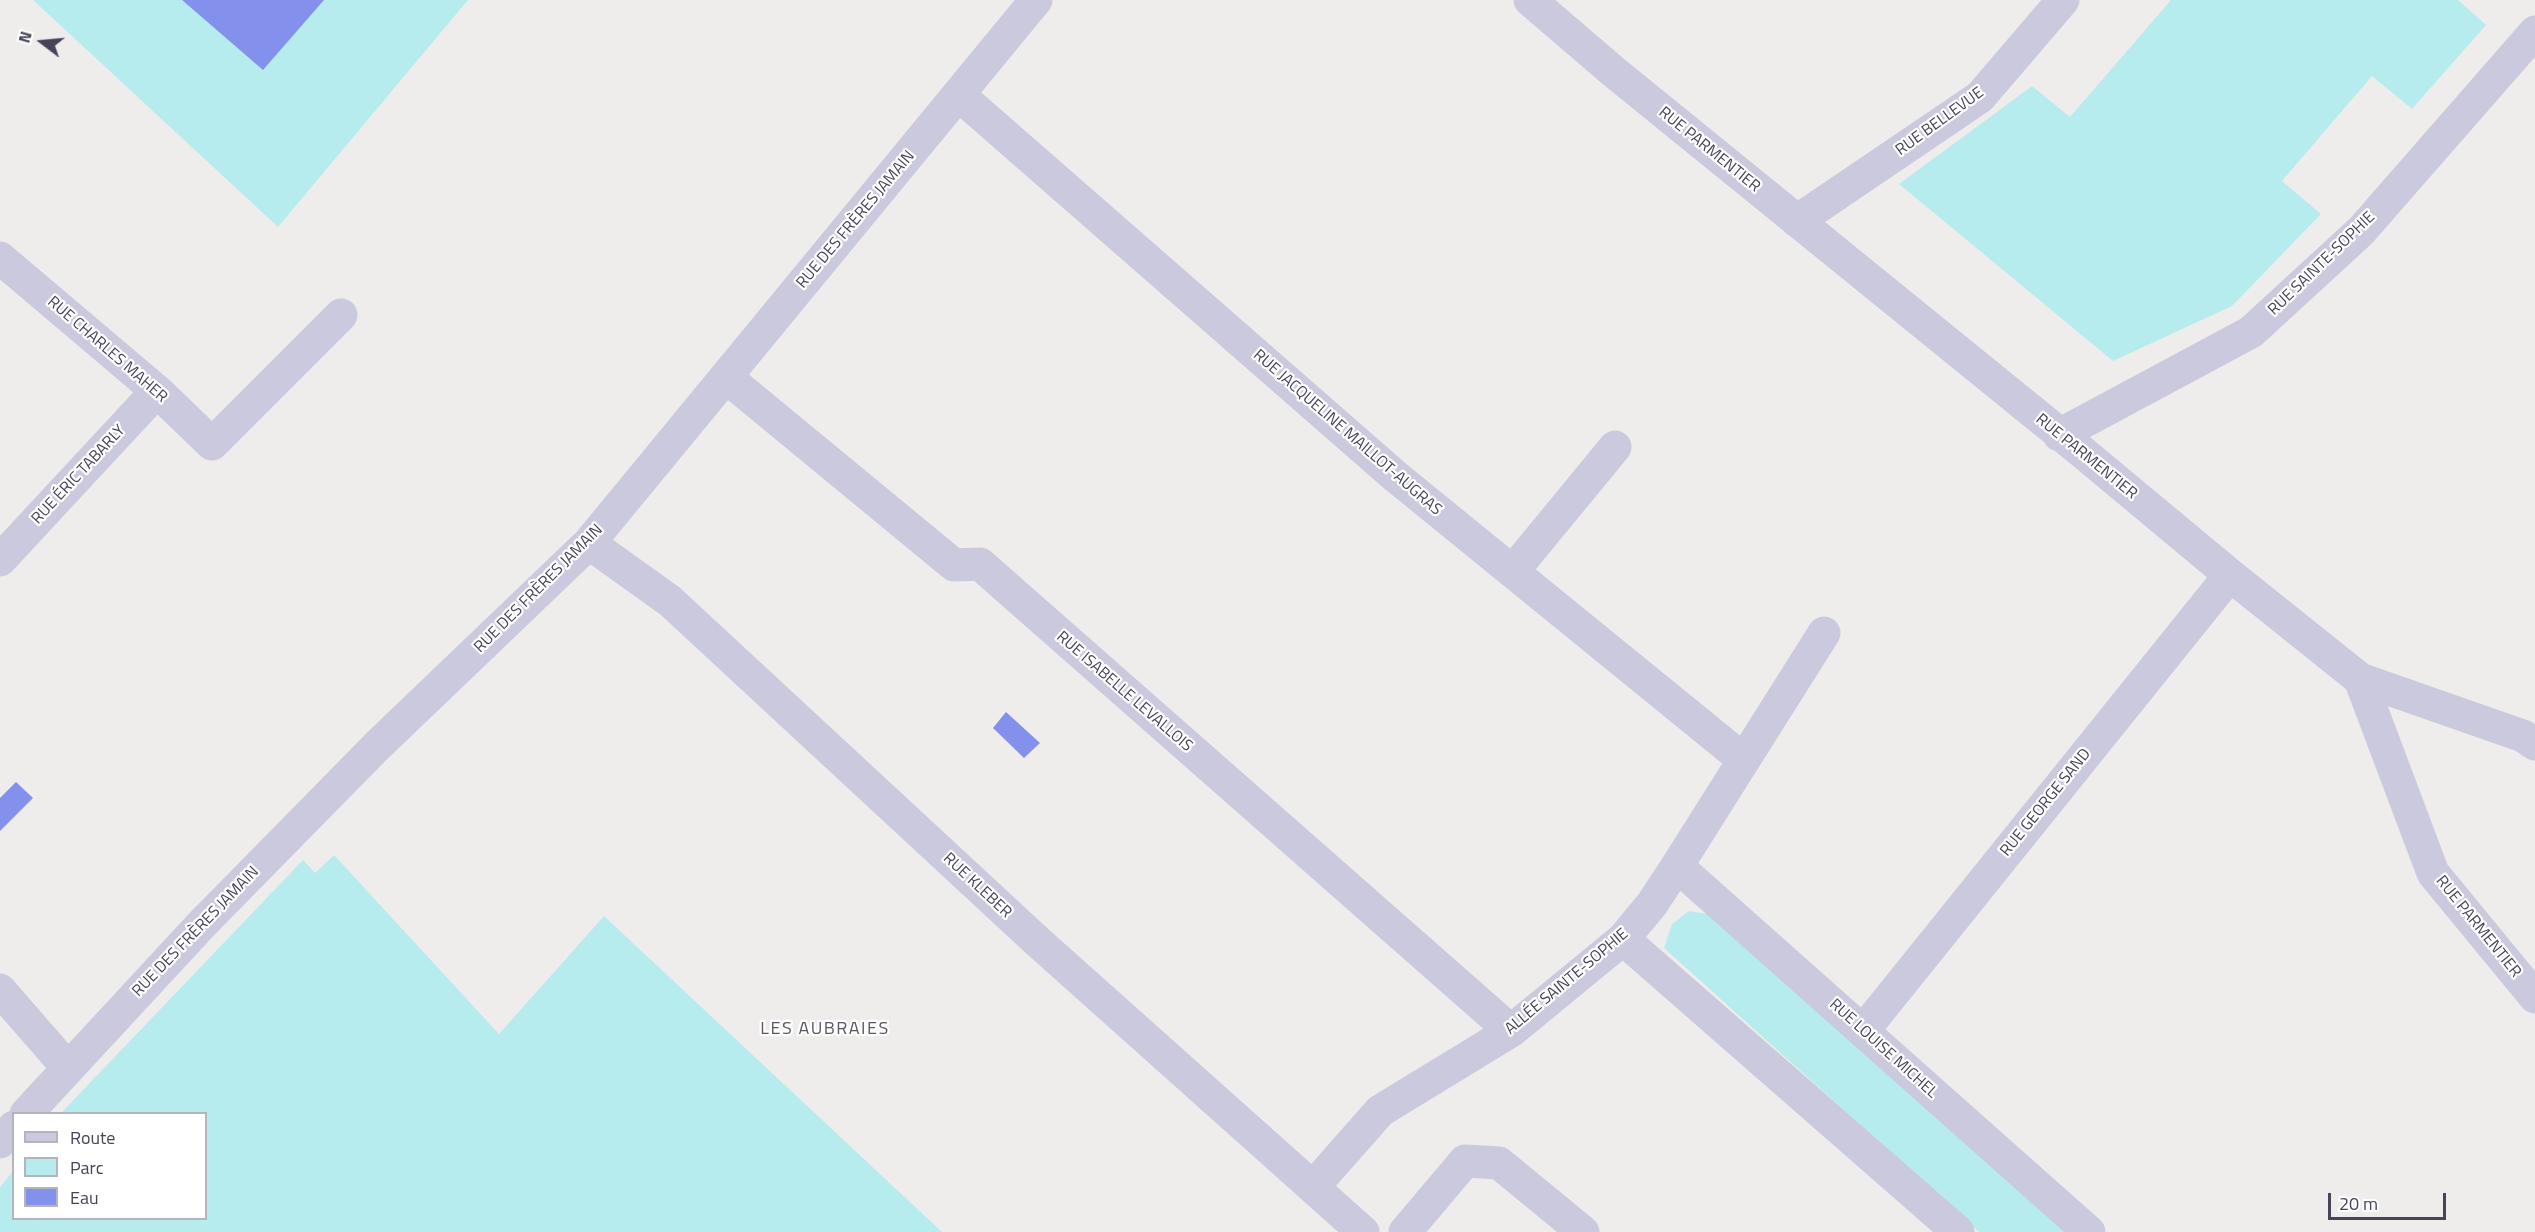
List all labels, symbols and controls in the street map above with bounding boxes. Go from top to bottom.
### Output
north arrow [12,12,72,72]
text: N [12,28,38,46]
street label: RUE BELLEVUE [1892,84,1988,160]
street label: RUE PARMENTIER [1654,103,1764,197]
street label: RUE DES FRÈRES JAMAIN [793,147,919,293]
street label: RUE SAINTE-SOPHIE [2265,208,2379,320]
street label: RUE CHARLES MAHER [43,293,171,407]
street label: RUE JACQUELINE MAILLOT-AUGRAS [1249,346,1445,520]
street label: RUE PARMENTIER [2031,410,2141,504]
street label: RUE ÉRIC TABARLY [28,421,130,529]
street label: RUE DES FRÈRES JAMAIN [471,521,607,657]
street label: RUE ISABELLE LEVALLOIS [1052,628,1196,756]
street label: RUE GEORGE SAND [1997,745,2095,861]
street label: RUE KLEBER [939,849,1015,923]
street label: RUE DES FRÈRES JAMAIN [129,863,263,1001]
street label: RUE PARMENTIER [2431,872,2525,982]
street label: ALLÉE SAINTE-SOPHIE [1502,925,1632,1039]
street label: RUE LOUISE MICHEL [1825,995,1941,1103]
district label: LES AUBRAIES [760,1019,890,1041]
legend [12,1112,207,1220]
text: Route [70,1124,115,1151]
text: Parc [70,1154,104,1181]
scale bar [2331,1181,2450,1219]
text: Eau [70,1184,99,1211]
text: 20 m [2339,1190,2378,1217]

